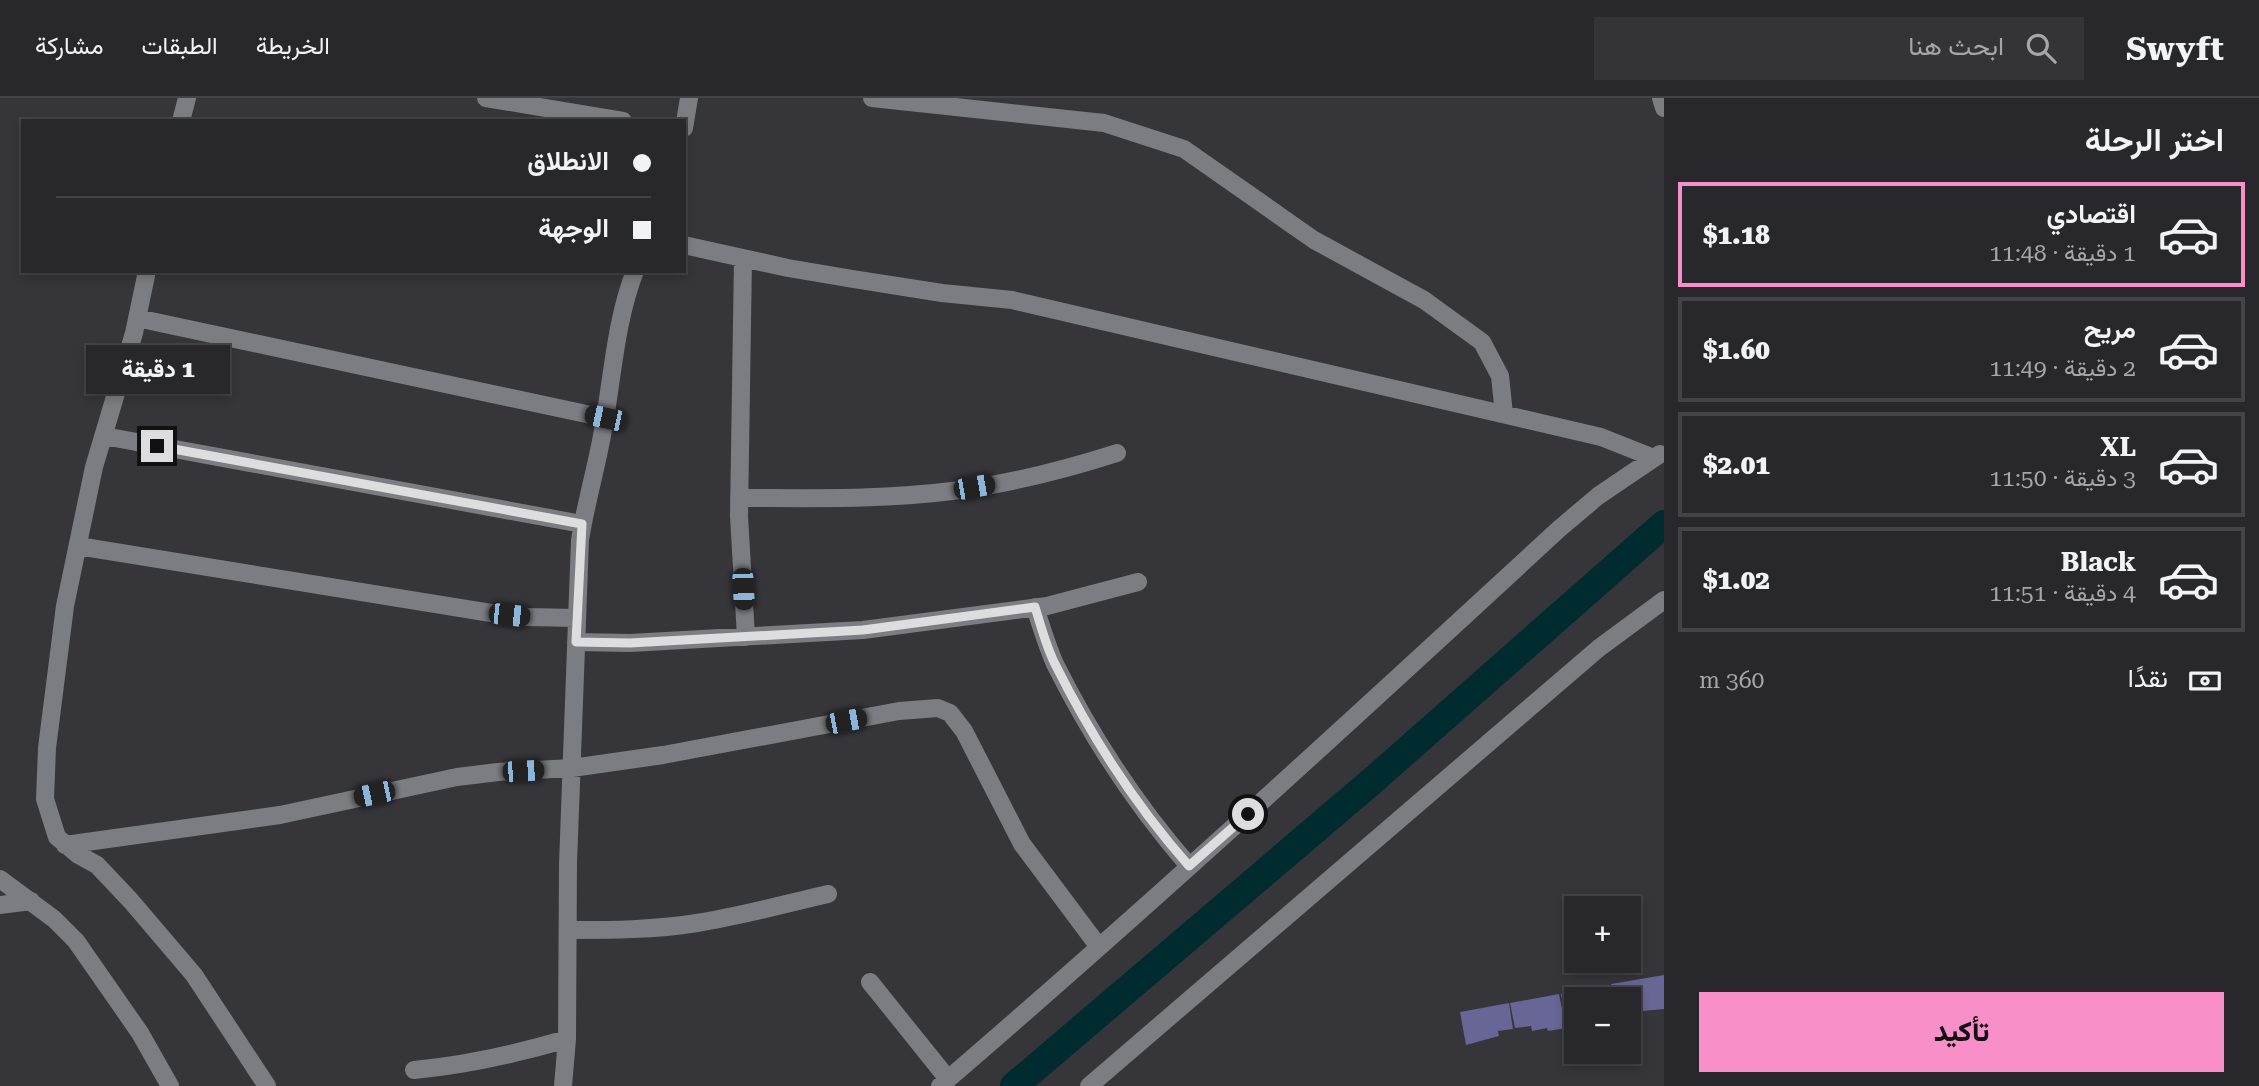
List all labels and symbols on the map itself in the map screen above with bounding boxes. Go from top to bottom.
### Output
callout: 1 دقيقة [85,344,229,394]
car [583,403,628,433]
route end [141,430,173,462]
car [952,473,997,501]
car [732,567,755,611]
car [488,602,531,628]
car [824,707,869,735]
car [502,759,545,783]
car [352,779,397,809]
route start [1232,798,1264,830]

